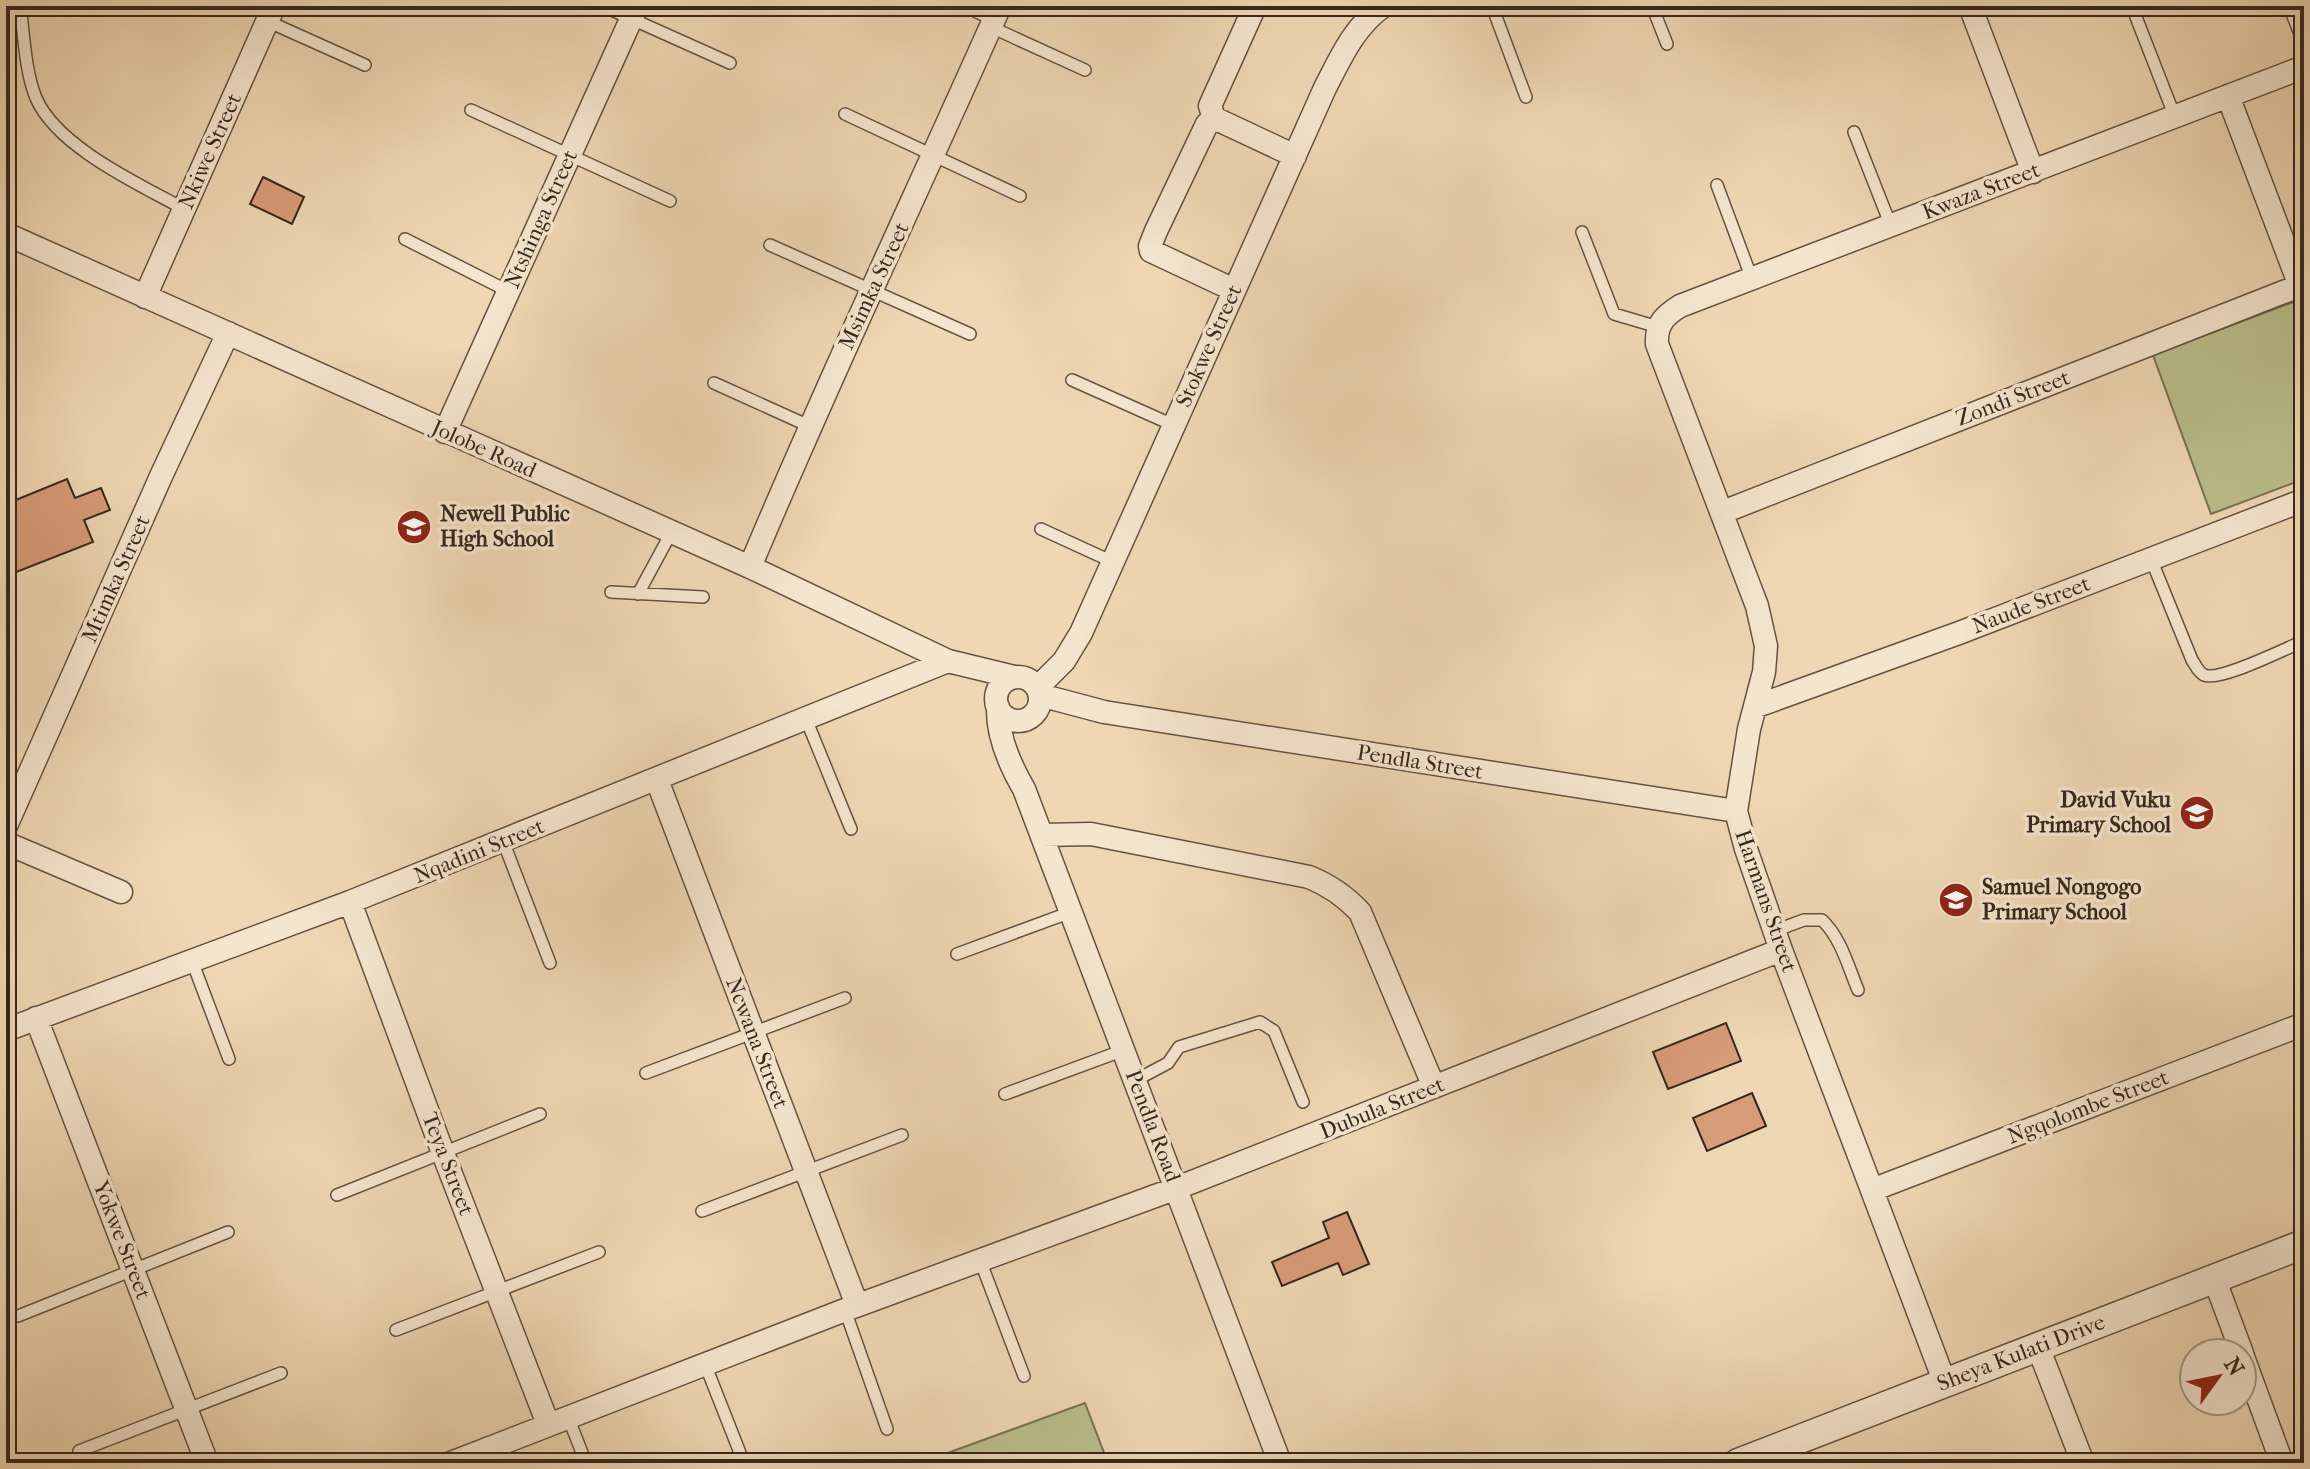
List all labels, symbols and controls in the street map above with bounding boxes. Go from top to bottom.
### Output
street label: Nkiwe Street [173,89,247,213]
street label: Ntshinga Street [499,146,583,292]
street label: Kwaza Street [1919,157,2043,225]
street label: Msimka Street [833,218,915,354]
street label: Stokwe Street [1170,281,1248,411]
street label: Zondi Street [1952,364,2074,432]
street label: Jolobe Road [426,414,541,484]
place label: Newell Public High School [440,501,570,552]
school or university icon: Newell Public High School [395,508,433,546]
street label: Mtimka Street [76,511,156,647]
street label: Naude Street [1968,571,2094,639]
street label: Pendla Street [1355,739,1485,785]
place label: David Vuku Primary School [2026,787,2172,838]
school or university icon: David Vuku Primary School [2178,794,2216,832]
street label: Nqadini Street [410,813,548,889]
street label: Harmans Street [1729,826,1803,976]
place label: Samuel Nongogo Primary School [1982,874,2141,925]
school or university icon: Samuel Nongogo Primary School [1937,881,1975,919]
street label: Ncwana Street [720,974,794,1112]
street label: Ngqolombe Street [2004,1064,2172,1150]
street label: Pendla Road [1120,1066,1187,1187]
street label: Dubula Street [1316,1071,1448,1145]
street label: Teya Street [417,1109,480,1219]
street label: Yokwe Street [87,1176,157,1303]
street label: Sheya Kulati Drive [1933,1309,2109,1397]
north arrow [2178,1337,2258,1417]
text: N [2218,1353,2250,1381]

